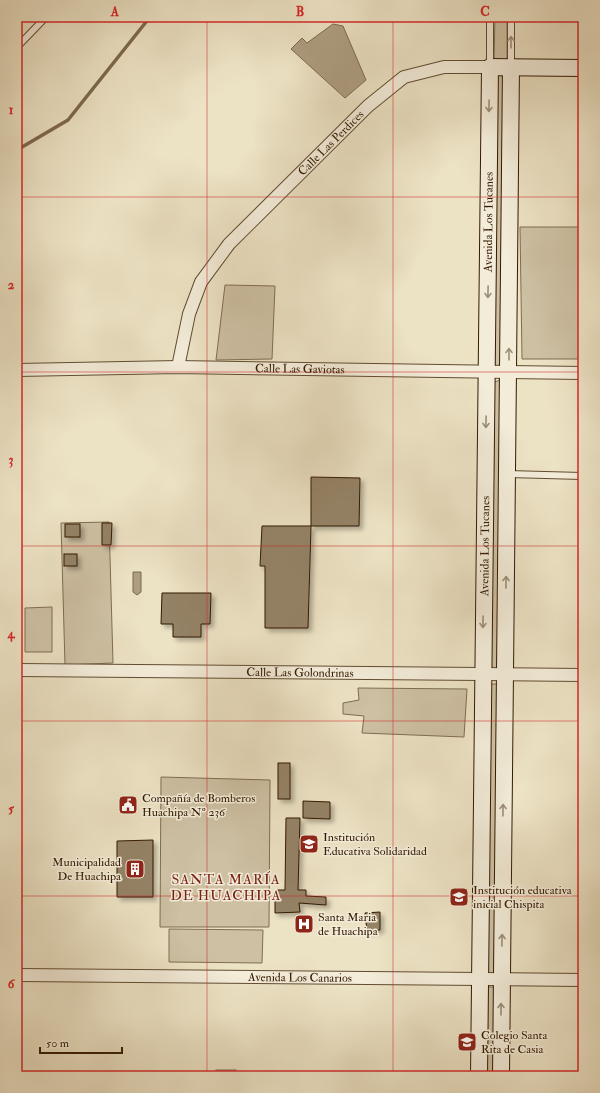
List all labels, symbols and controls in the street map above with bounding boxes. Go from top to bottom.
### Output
text: A [110,4,120,20]
text: B [296,4,304,20]
text: C [480,4,490,20]
one-way arrow [507,36,515,49]
one-way arrow [485,99,493,112]
text: 1 [9,102,14,118]
street label: Calle Las Perdices [295,107,367,179]
street label: Avenida Los Tucanes [481,172,497,273]
text: 2 [8,277,15,293]
one-way arrow [484,285,492,298]
one-way arrow [505,348,513,361]
street label: Calle Las Gaviotas [255,361,345,377]
one-way arrow [482,415,490,428]
text: 3 [9,452,14,468]
street label: Avenida Los Tucanes [477,496,493,597]
one-way arrow [502,576,510,589]
one-way arrow [479,615,487,628]
text: 4 [6,626,15,642]
street label: Calle Las Golondrinas [246,665,354,681]
place label: Compañía de Bomberos Huachipa Nº 236 [142,791,255,820]
public building icon: Compañía de Bomberos Huachipa Nº 236 [117,794,139,816]
text: 5 [8,801,14,817]
one-way arrow [499,804,507,817]
place label: Institución Educativa Solidaridad [323,830,427,859]
school or university icon: Institución Educativa Solidaridad [298,833,320,855]
place label: Municipalidad De Huachipa [52,855,122,884]
building icon: Municipalidad De Huachipa [124,858,146,880]
district label: SANTA MARÍA DE HUACHIPA [171,871,281,904]
place label: Institución educativa inicial Chispita [473,883,573,912]
school or university icon: Institución educativa inicial Chispita [448,886,470,908]
place label: Santa Maria de Huachipa [318,910,379,939]
hospital icon: Santa Maria de Huachipa [293,913,315,935]
one-way arrow [498,934,506,947]
street label: Avenida Los Canarios [247,970,352,986]
text: 6 [8,976,16,992]
one-way arrow [497,1003,505,1016]
place label: Colegio Santa Rita de Casia [481,1028,549,1057]
scale bar [40,1029,122,1055]
school or university icon: Colegio Santa Rita de Casia [456,1031,478,1053]
text: 50 m [46,1036,70,1051]

